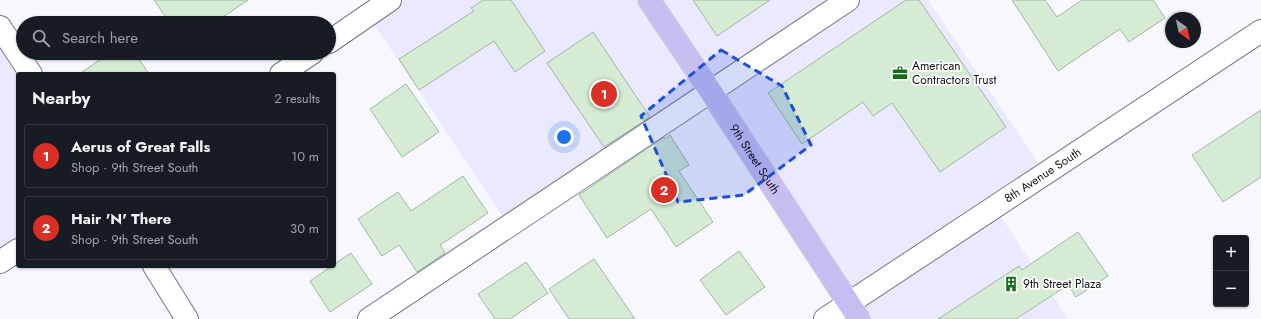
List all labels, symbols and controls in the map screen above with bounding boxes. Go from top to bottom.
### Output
north arrow [1165,12,1201,48]
search box [16,16,336,60]
icon: search [30,27,52,49]
text: Search here [62,27,138,49]
place label: American Contractors Trust [912,57,996,89]
office icon: American Contractors Trust [891,64,909,82]
pin: 1 [591,79,617,109]
text: Nearby [32,86,90,110]
text: 2 results [274,89,320,108]
street label: 9th Street South [725,120,784,198]
your location [554,127,574,147]
text: Aerus of Great Falls [71,136,210,158]
street label: 8th Avenue South [1001,143,1085,207]
text: 1 [43,147,49,166]
text: 10 m [291,147,319,166]
text: Shop · 9th Street South [71,158,198,177]
pin: 2 [651,175,677,205]
text: Hair 'N' There [71,208,171,230]
text: 2 [42,219,50,238]
text: 30 m [290,219,319,238]
text: Shop · 9th Street South [71,230,198,249]
map controls [1213,235,1249,307]
button: + [1213,235,1249,271]
button: − [1213,271,1249,307]
building icon: 9th Street Plaza [1002,275,1020,293]
place label: 9th Street Plaza [1023,275,1102,293]

